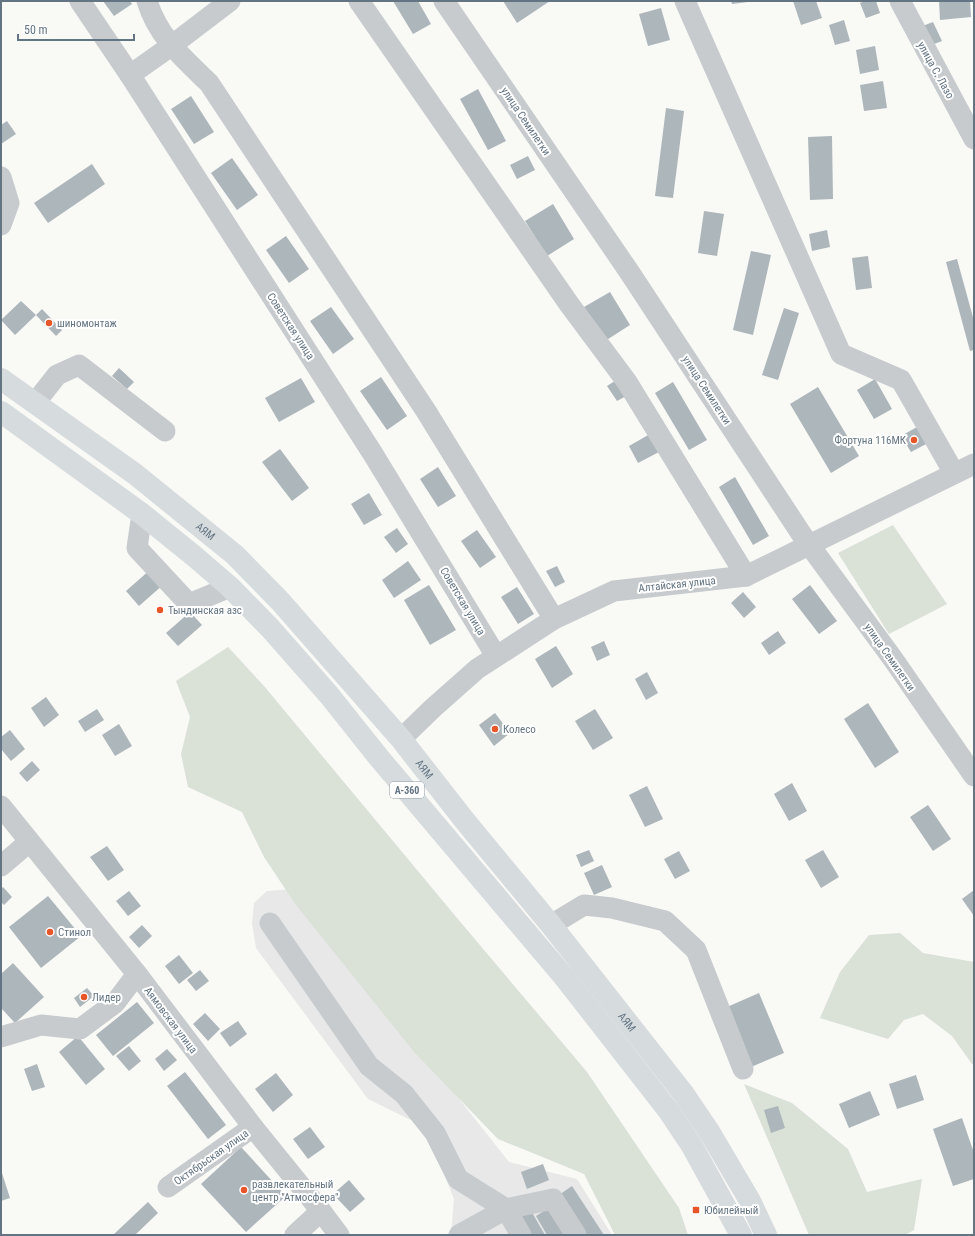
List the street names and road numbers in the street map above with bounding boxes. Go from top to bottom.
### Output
street label: улица С. Лазо [915,39,957,101]
street label: улица Семилетки [498,85,553,158]
street label: Советская улица [264,291,317,362]
street label: улица Семилетки [679,353,734,427]
street label: АЯМ [193,520,217,543]
street label: Советская улица [437,565,488,637]
street label: Алтайская улица [638,574,716,595]
street label: улица Семилетки [861,621,918,694]
street label: АЯМ [413,757,436,782]
road number: А-360 [390,782,424,798]
street label: Аямовская улица [141,984,200,1056]
street label: АЯМ [615,1010,638,1034]
street label: Октябрьская улица [172,1127,251,1188]

